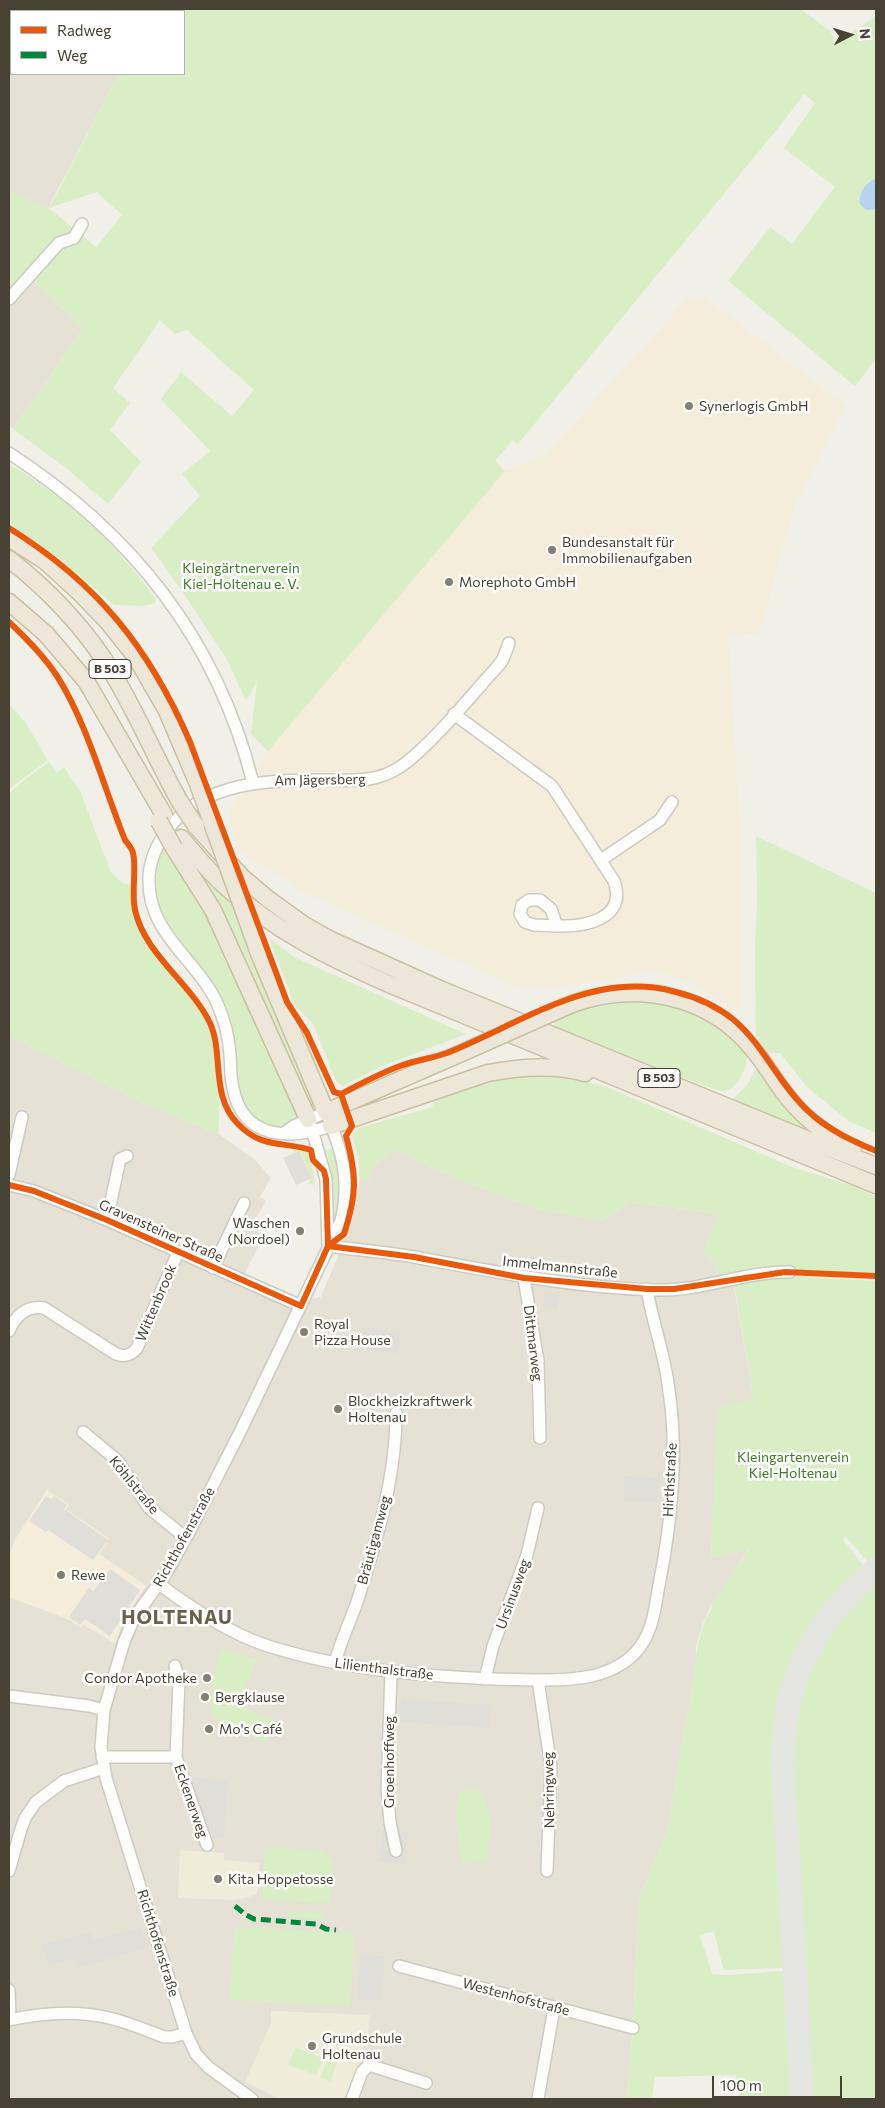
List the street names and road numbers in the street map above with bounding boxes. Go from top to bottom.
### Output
road number: B 503 [89,660,131,679]
street label: Am Jägersberg [274,771,366,789]
road number: B 503 [638,1068,680,1088]
street label: Gravensteiner Straße [96,1196,226,1266]
street label: Immelmannstraße [502,1253,618,1281]
street label: Wittenbrook [132,1262,180,1344]
street label: Dittmarweg [520,1304,546,1382]
street label: Hirthstraße [660,1443,680,1517]
street label: Köhlstraße [106,1453,162,1517]
street label: Richthofenstraße [150,1484,218,1590]
street label: Bräutigamweg [354,1494,394,1586]
street label: Ursinusweg [493,1557,533,1631]
street label: Lilienthalstraße [334,1655,434,1683]
street label: Groenhoffweg [381,1716,397,1808]
street label: Nehringweg [540,1752,558,1828]
street label: Eckenerweg [171,1762,211,1840]
street label: Richthofenstraße [134,1887,182,1999]
street label: Westenhofstraße [461,1975,571,2019]

